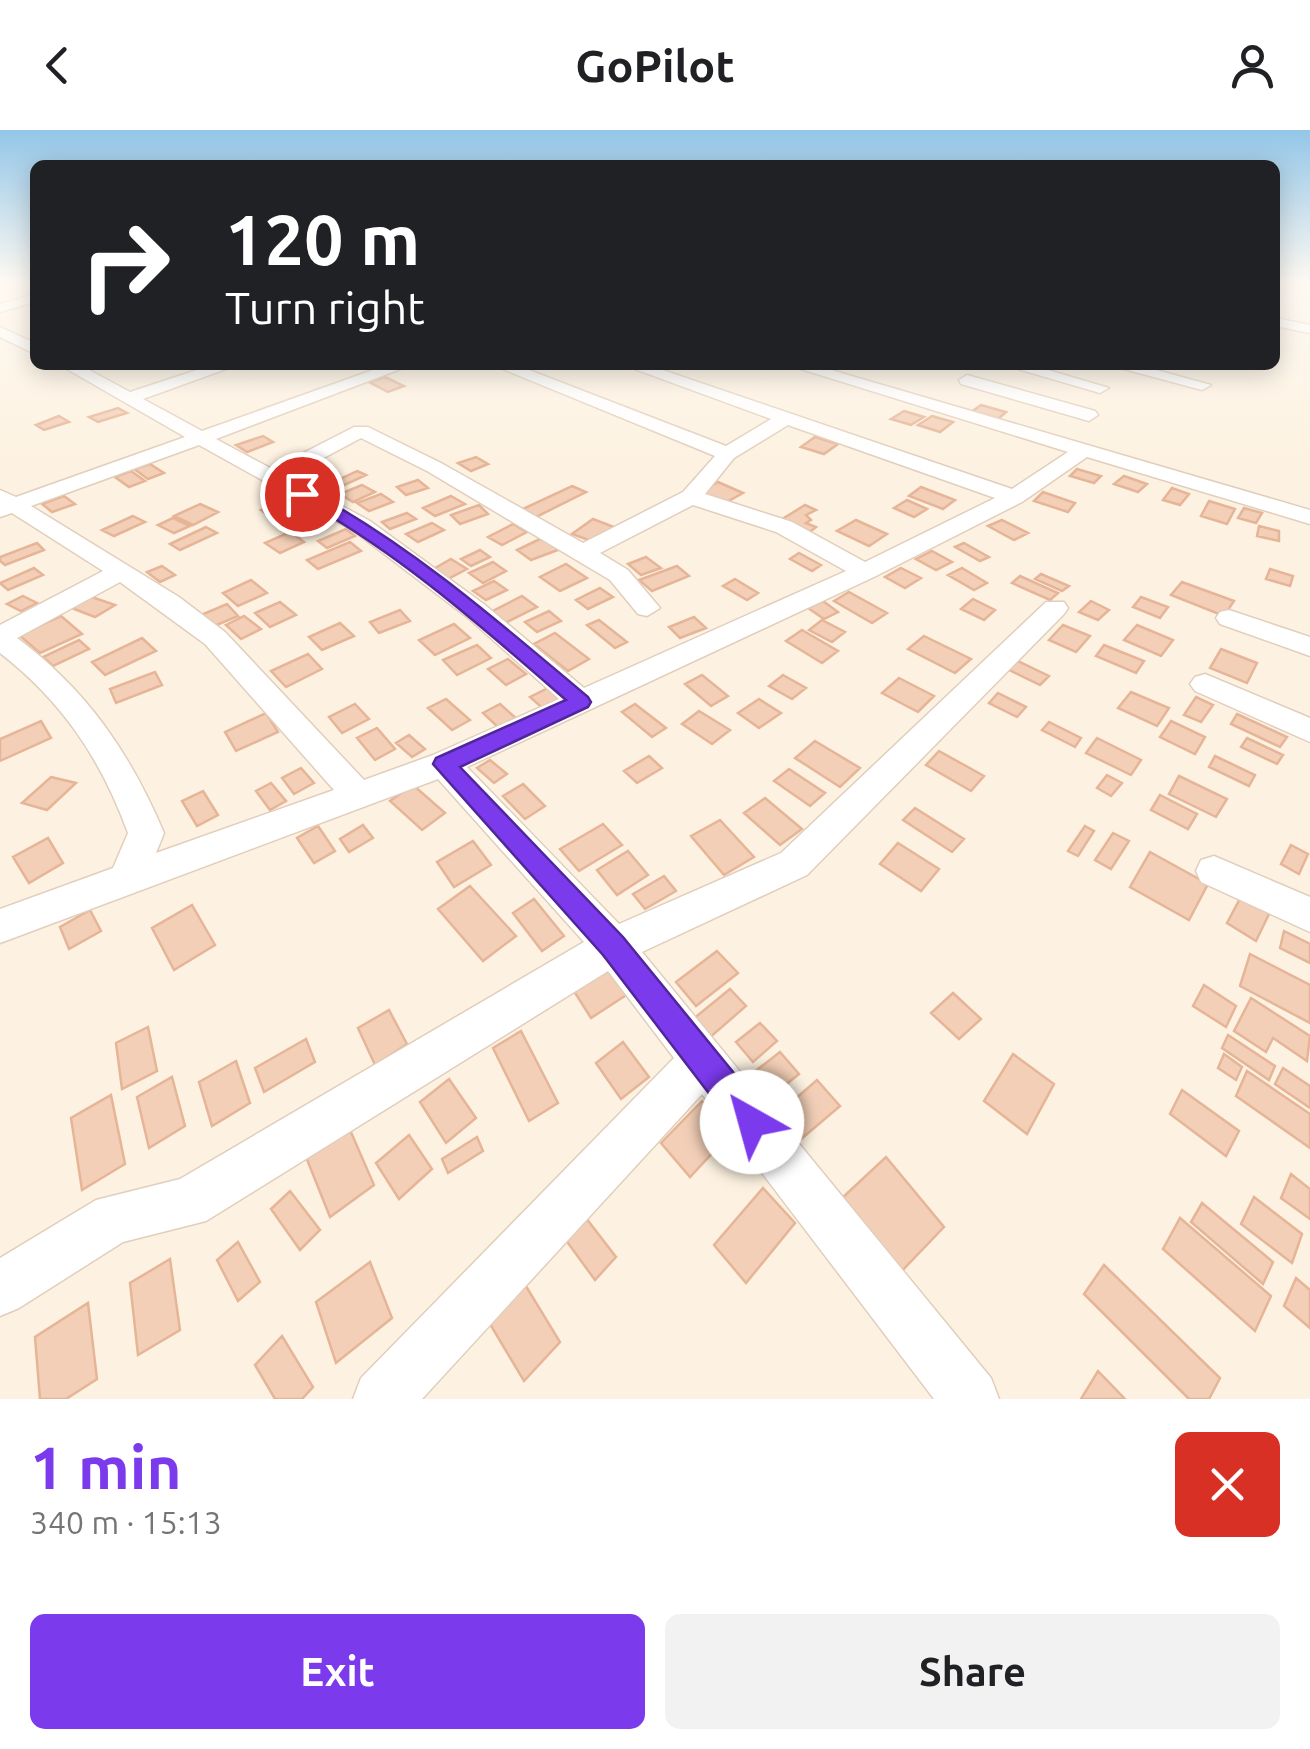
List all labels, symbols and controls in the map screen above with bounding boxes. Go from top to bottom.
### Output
icon: back [30,38,85,93]
icon: person [1225,38,1280,93]
text: GoPilot [575,40,735,91]
icon: right [60,200,190,330]
text: 120 m [225,200,420,278]
text: Turn right [225,282,425,333]
pin [260,452,345,537]
icon: arrive [275,467,330,522]
position arrow [700,1070,804,1174]
button: close [1175,1432,1280,1537]
text: 1 min [30,1433,182,1500]
text: 340 m · 15:13 [30,1504,222,1540]
button: Exit [30,1614,645,1729]
button: Share [665,1614,1280,1729]

